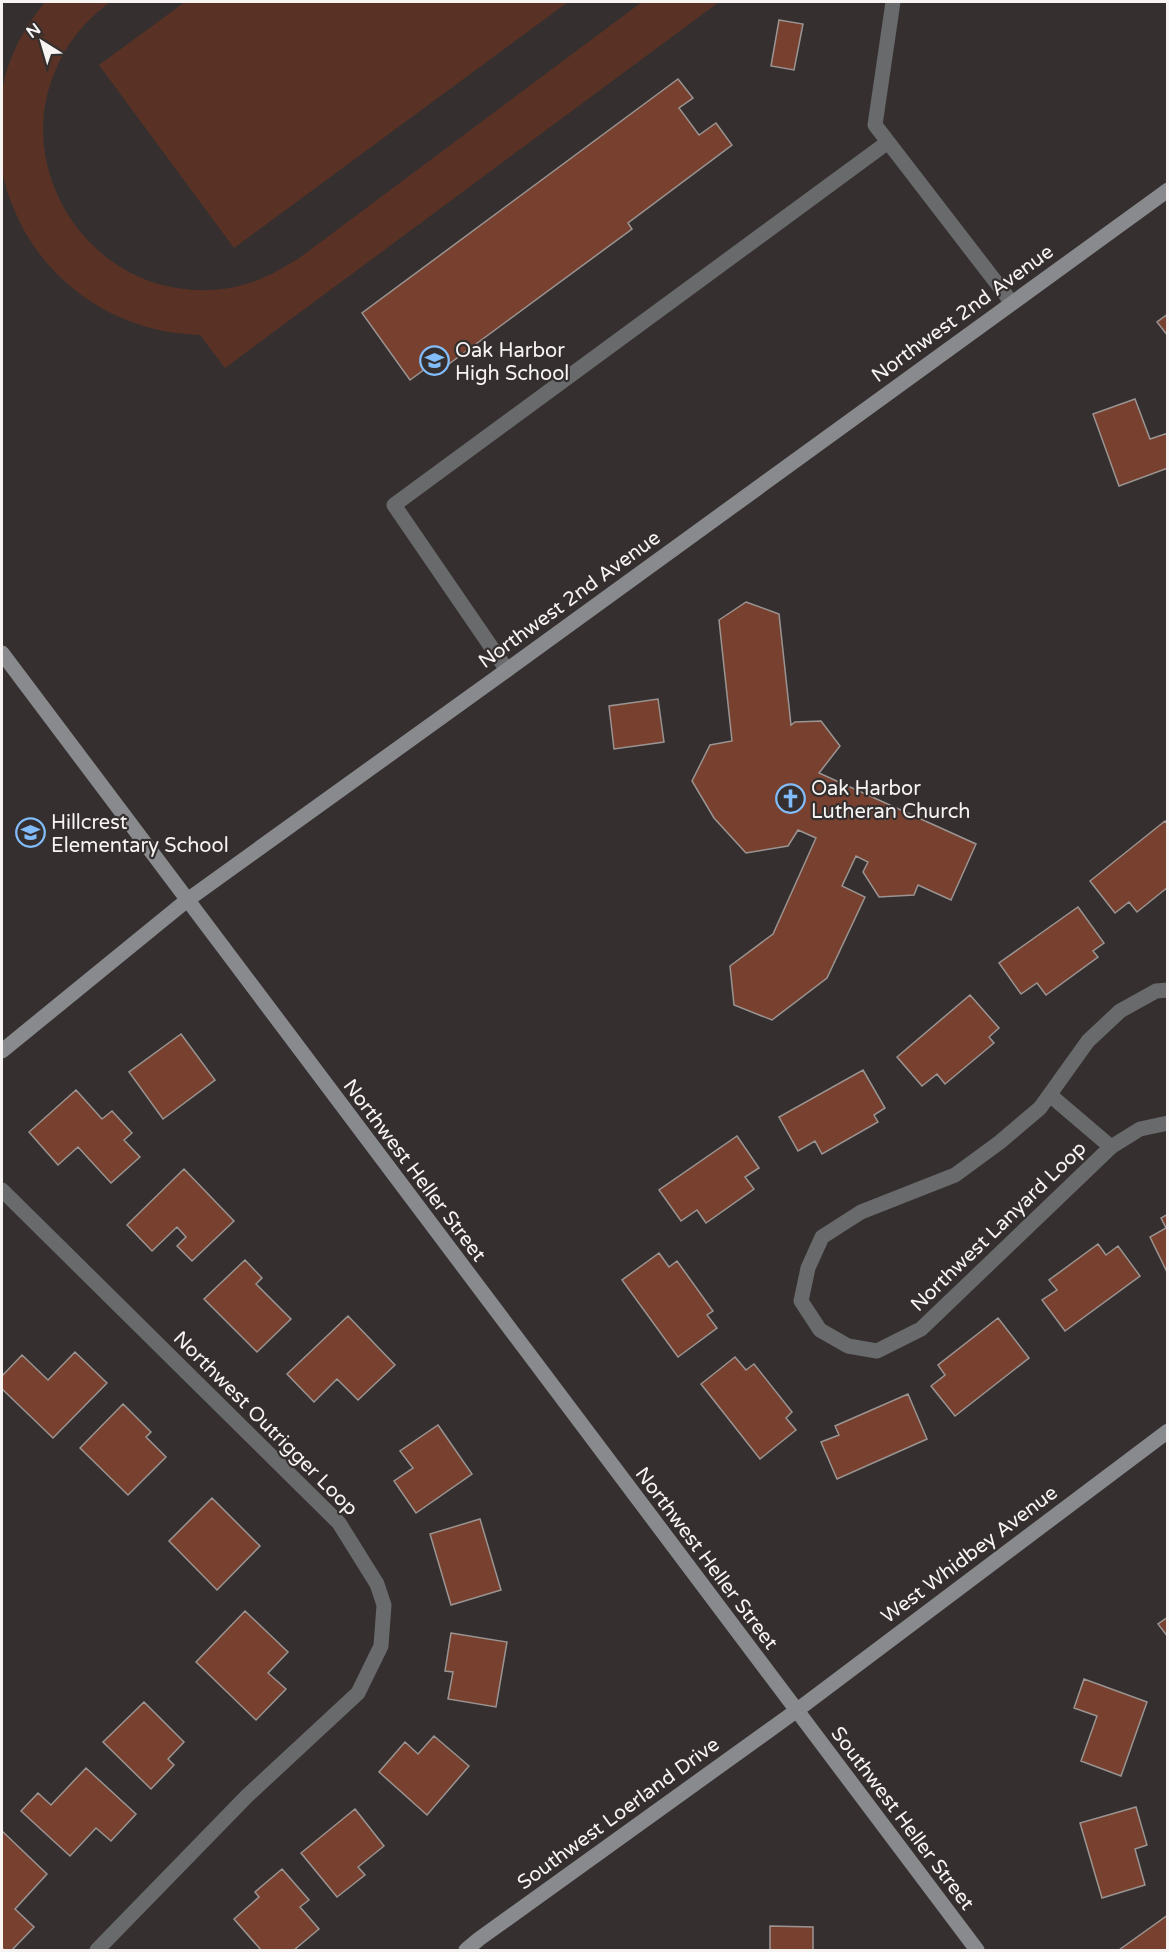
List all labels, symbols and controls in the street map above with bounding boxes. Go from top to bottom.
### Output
north arrow [12,12,72,72]
text: N [22,19,45,43]
street label: Northwest 2nd Avenue [867,240,1058,388]
place label: Oak Harbor High School [455,339,569,386]
school or university icon: Oak Harbor High School [418,345,450,377]
street label: Northwest 2nd Avenue [474,526,665,674]
place label: Oak Harbor Lutheran Church [811,777,971,824]
church icon: Oak Harbor Lutheran Church [774,783,806,815]
place label: Hillcrest Elementary School [51,811,229,858]
school or university icon: Hillcrest Elementary School [14,817,46,849]
street label: Northwest Heller Street [338,1075,491,1267]
street label: Northwest Lanyard Loop [906,1137,1092,1317]
street label: Northwest Outrigger Loop [168,1326,363,1521]
street label: Northwest Heller Street [630,1463,783,1655]
street label: West Whidbey Avenue [877,1481,1062,1629]
street label: Southwest Heller Street [825,1722,979,1915]
street label: Southwest Loerland Drive [513,1732,724,1895]

